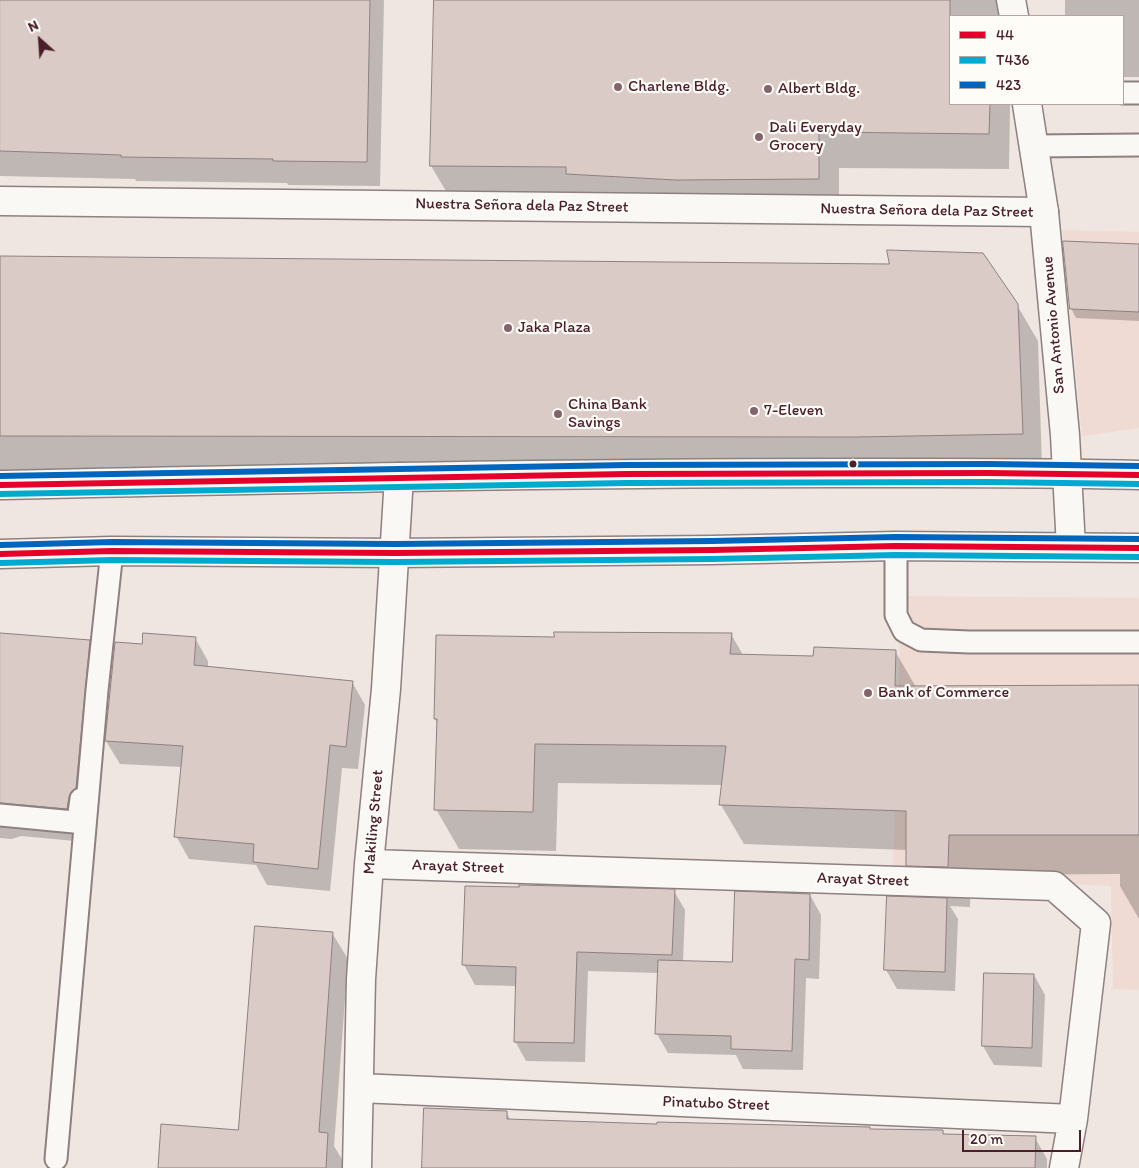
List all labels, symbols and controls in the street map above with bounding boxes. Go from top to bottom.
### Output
north arrow [15,15,65,65]
legend [949,15,1124,105]
text: N [25,16,41,36]
text: 44 [996,26,1014,44]
text: T436 [996,51,1030,69]
text: 423 [996,76,1021,94]
place label: Charlene Bldg. [628,77,729,97]
place label: Albert Bldg. [778,79,860,99]
marker: Charlene Bldg. [612,81,624,93]
marker: Albert Bldg. [762,83,774,95]
place label: Dali Everyday Grocery [769,118,862,156]
marker: Dali Everyday Grocery [753,131,765,143]
street label: Nuestra Señora dela Paz Street [415,195,629,217]
street label: Nuestra Señora dela Paz Street [820,200,1034,222]
street label: San Antonio Avenue [1038,255,1070,395]
place label: Jaka Plaza [518,318,591,338]
marker: Jaka Plaza [502,322,514,334]
place label: China Bank Savings [568,395,647,433]
place label: 7-Eleven [764,401,823,421]
marker: 7-Eleven [748,405,760,417]
marker: China Bank Savings [552,408,564,420]
unlabelled marker [848,459,858,469]
place label: Bank of Commerce [878,683,1009,703]
marker: Bank of Commerce [862,687,874,699]
street label: Makiling Street [360,769,388,875]
street label: Arayat Street [412,856,504,878]
street label: Arayat Street [817,869,909,891]
street label: Pinatubo Street [662,1093,770,1115]
scale bar [964,1120,1083,1152]
text: 20 m [970,1130,1003,1148]

